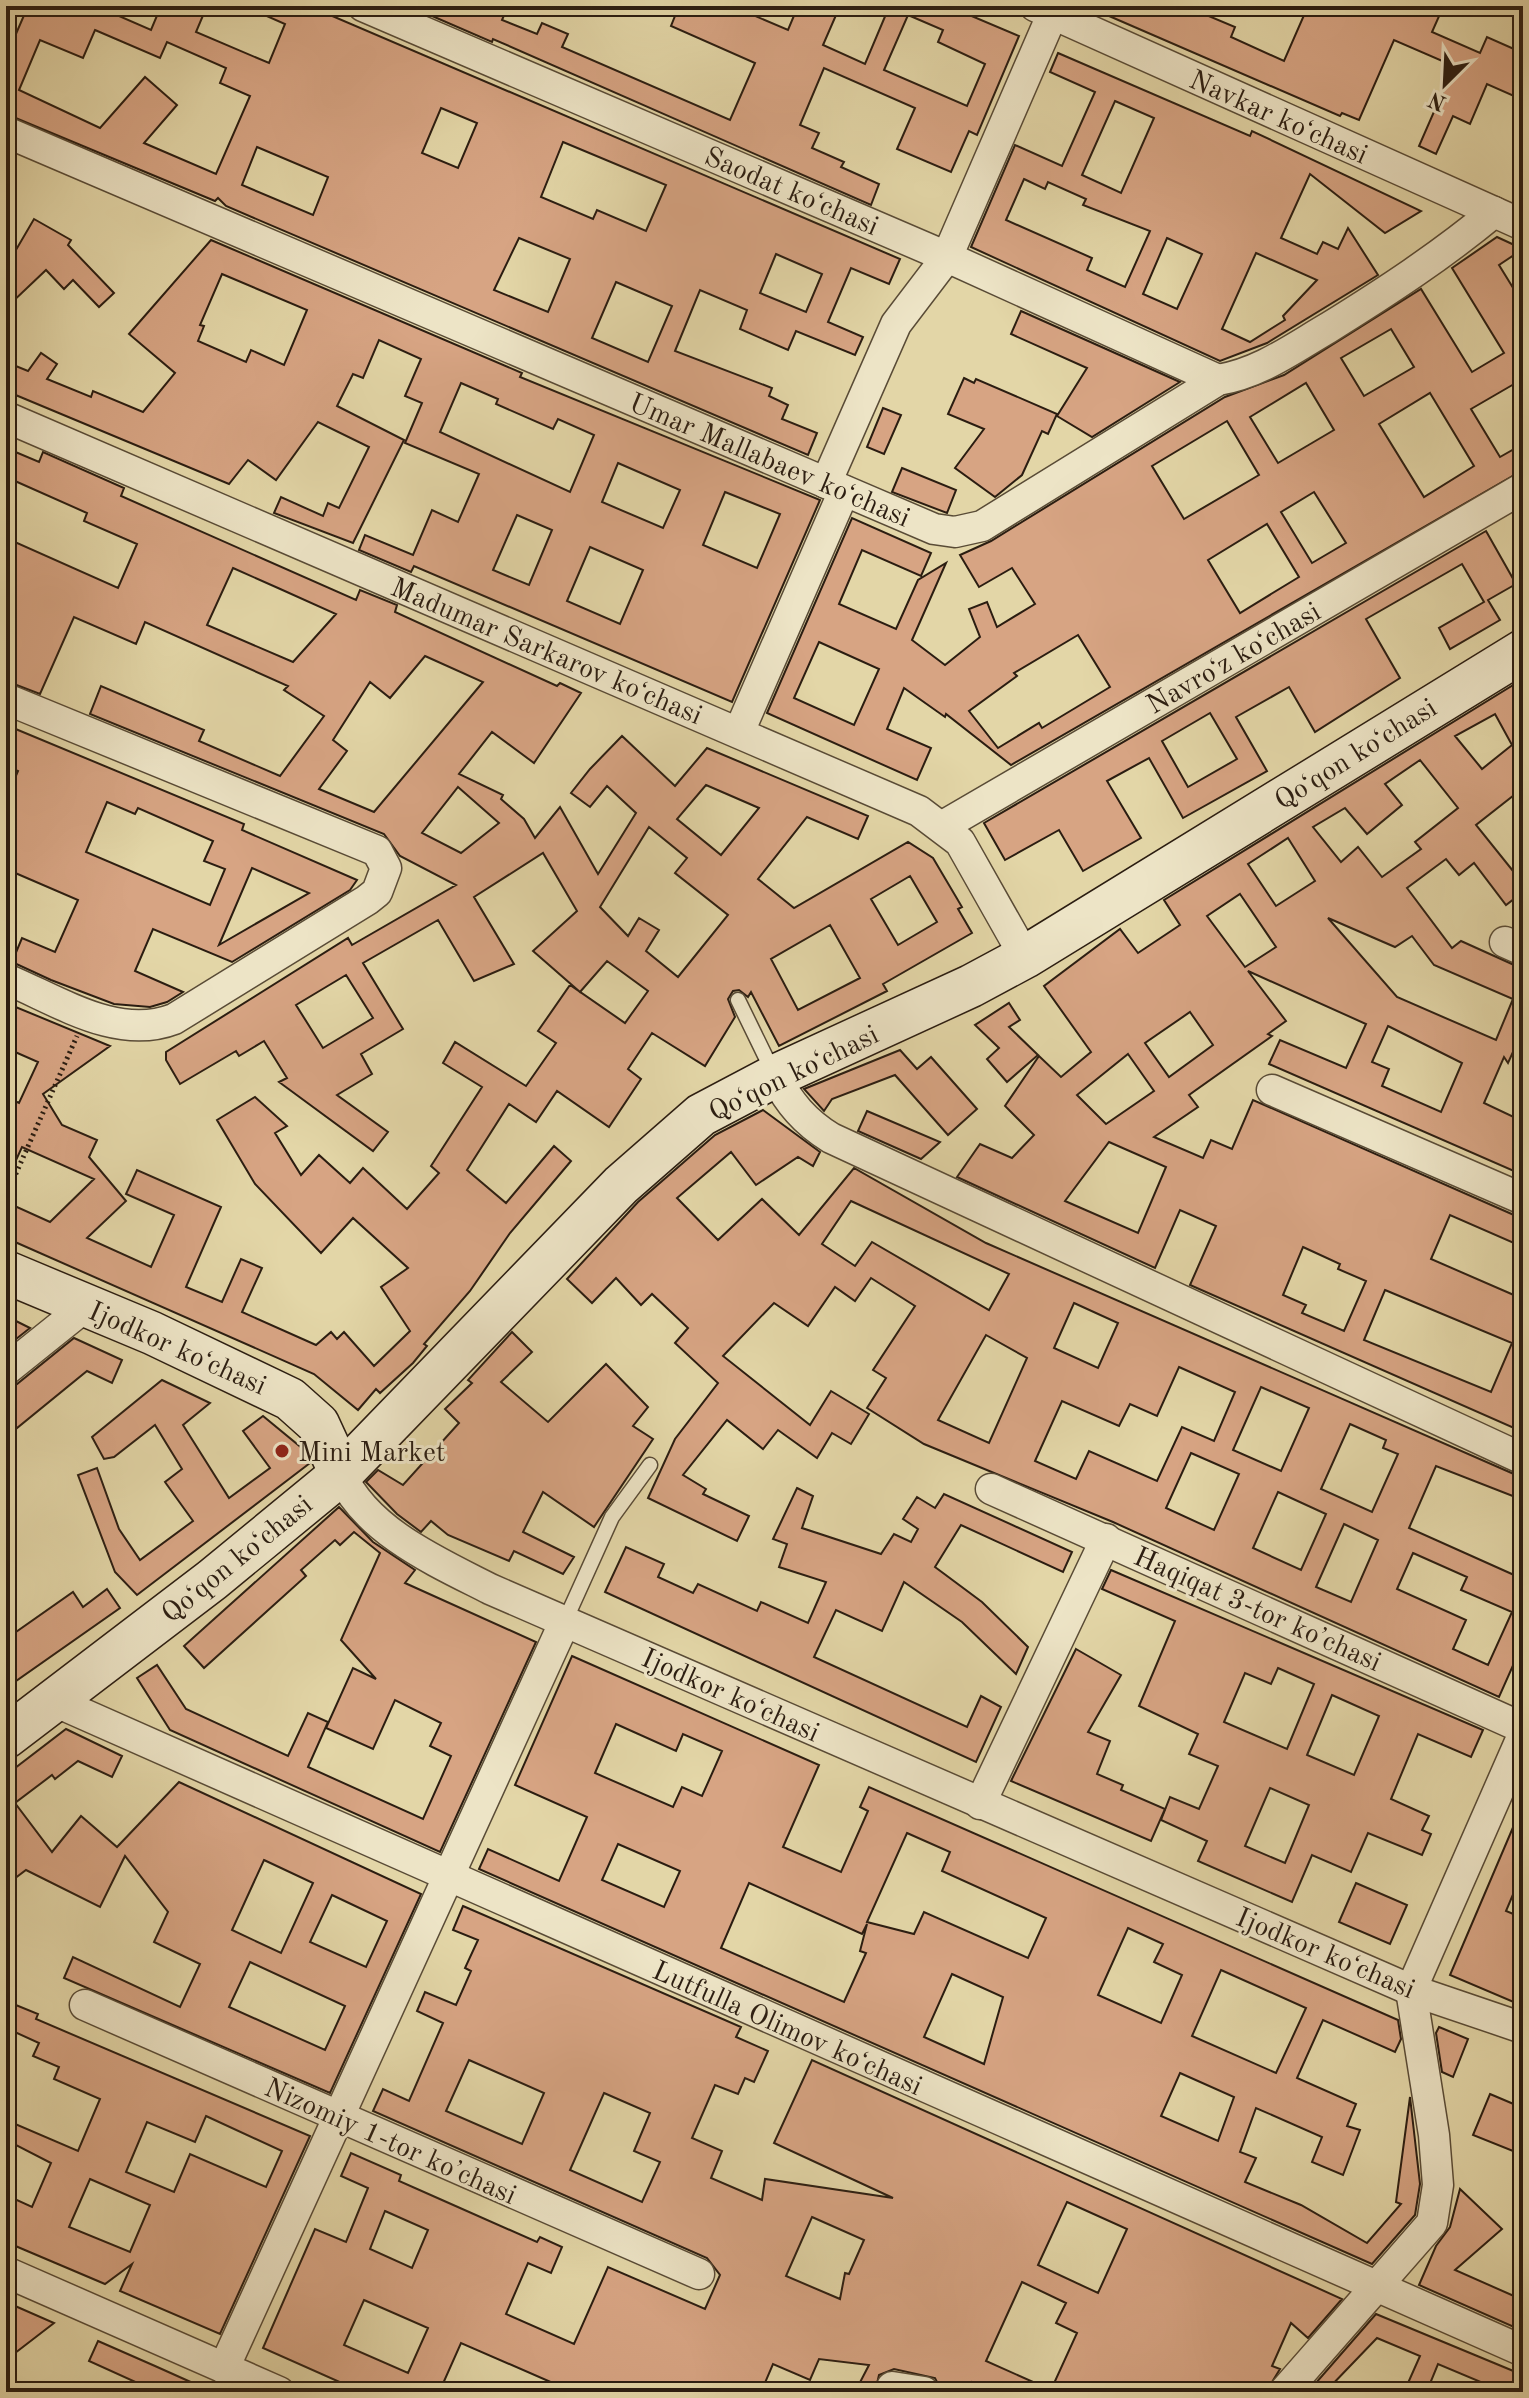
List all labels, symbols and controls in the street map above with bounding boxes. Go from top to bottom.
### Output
north arrow [1405,44,1485,124]
street label: Navkar koʻchasi [1184,67,1371,171]
text: N [1425,87,1450,114]
street label: Saodat koʻchasi [700,143,882,242]
street label: Umar Mallabaev koʻchasi [624,390,913,534]
street label: Madumar Sarkarov koʻchasi [386,574,706,731]
street label: Navroʻz koʻchasi [1143,599,1326,721]
street label: Qoʻqon koʻchasi [1271,695,1442,816]
street label: Qoʻqon koʻchasi [705,1022,884,1128]
street label: Ijodkor koʻchasi [84,1298,270,1401]
place label: Mini Market [298,1440,446,1468]
marker: Mini Market [273,1442,291,1460]
street label: Qoʻqon koʻchasi [157,1491,319,1629]
street label: Haqiqat 3-tor koʼchasi [1129,1544,1385,1678]
street label: Ijodkor koʻchasi [637,1645,823,1748]
street label: Ijodkor koʻchasi [1231,1905,1418,2005]
street label: Lutfulla Olimov koʻchasi [648,1958,926,2102]
street label: Nizomiy 1-tor koʼchasi [260,2075,520,2211]

